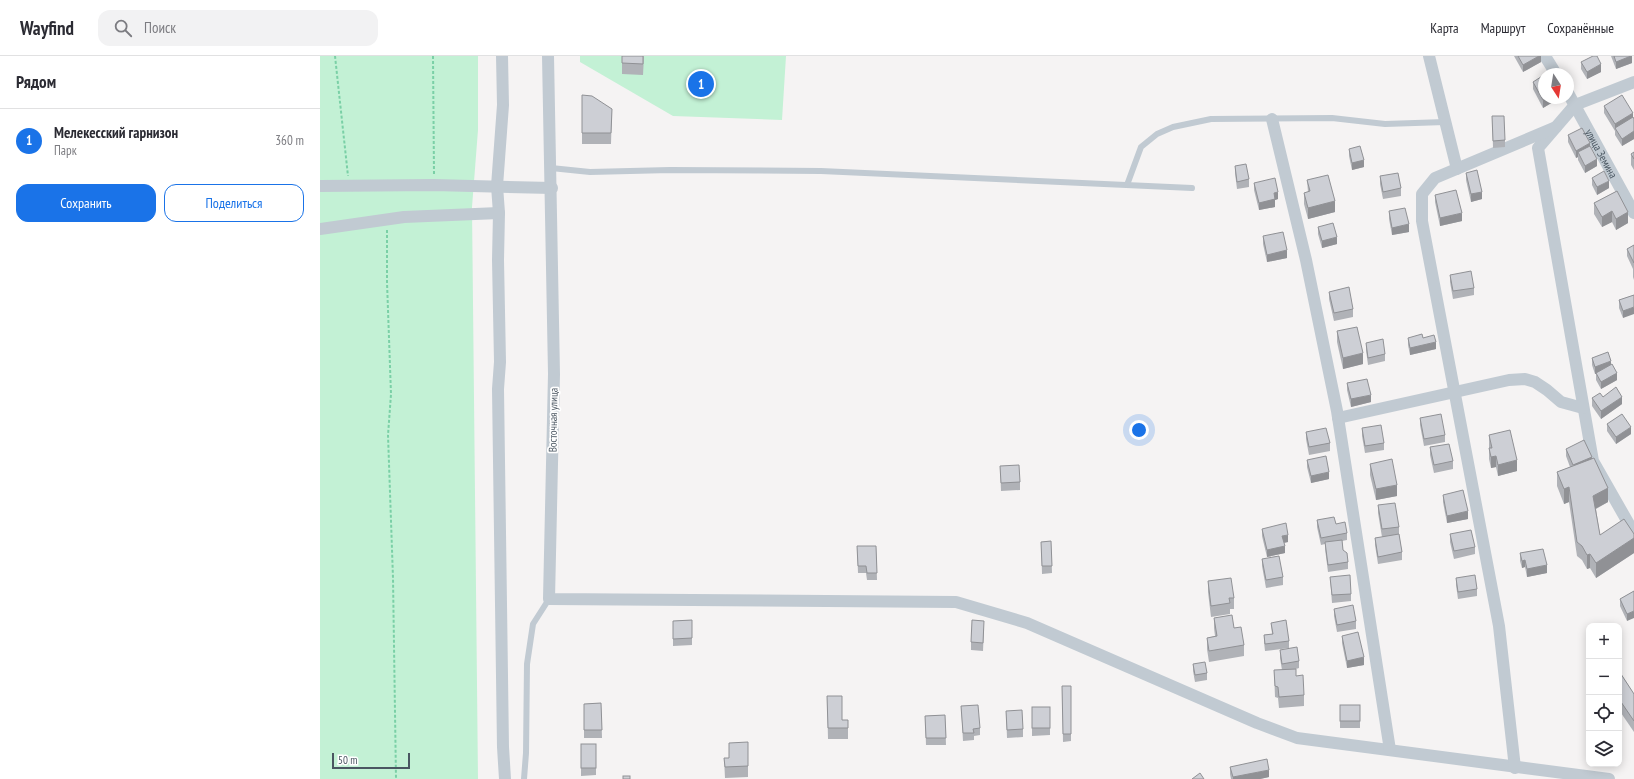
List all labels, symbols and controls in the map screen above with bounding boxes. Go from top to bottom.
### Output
search box [98,10,378,46]
text: Wayfind [20,16,74,40]
icon: search [112,17,134,39]
text: Поиск [144,18,176,37]
text: Карта [1430,19,1459,37]
text: Маршрут [1481,19,1525,37]
text: Сохранённые [1547,19,1614,37]
north arrow [1538,68,1574,104]
pin: 1 [688,69,714,99]
text: Рядом [16,71,56,93]
text: Мелекесский гарнизон [54,123,178,142]
street label: улица Земина [1582,126,1620,181]
text: 1 [26,132,32,149]
text: 360 m [275,132,304,149]
text: Парк [54,142,77,159]
button: Сохранить [16,184,156,222]
button: Поделиться [164,184,304,222]
street label: Восточная улица [545,388,561,452]
your location [1129,420,1149,440]
map controls [1586,623,1622,767]
button: + [1586,623,1622,659]
button: − [1586,659,1622,695]
button: locate [1586,695,1622,731]
button: layers [1586,731,1622,767]
scale bar [332,751,410,770]
text: 50 m [338,753,357,767]

